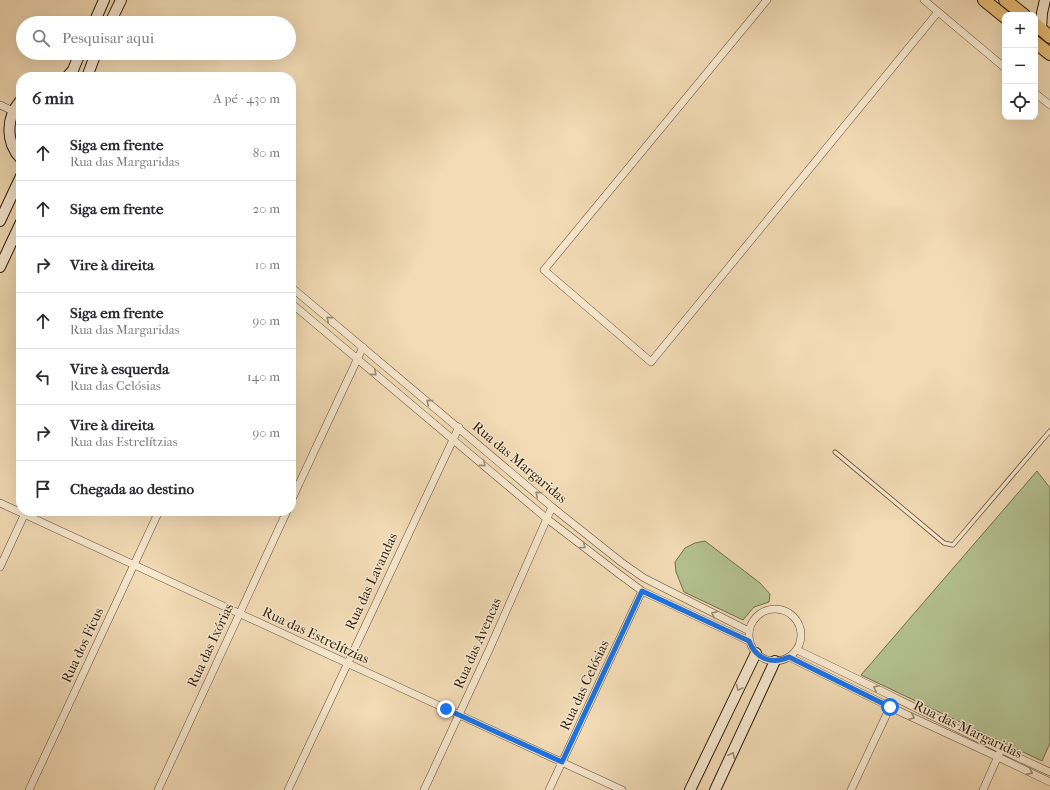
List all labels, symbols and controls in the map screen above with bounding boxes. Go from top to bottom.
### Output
map controls [1002,12,1038,120]
button: + [1002,12,1038,48]
search box [16,16,296,60]
icon: search [30,27,52,49]
text: Pesquisar aqui [62,29,154,47]
button: − [1002,48,1038,84]
button: locate [1002,84,1038,120]
text: 6 min [32,88,74,108]
text: A pé · 430 m [213,91,280,106]
text: Siga em frente [70,136,163,154]
icon: ahead [32,142,54,164]
text: 80 m [253,145,280,160]
text: Rua das Margaridas [70,154,180,169]
icon: ahead [32,198,54,220]
text: Siga em frente [70,200,163,218]
text: 20 m [253,201,280,216]
icon: right [32,254,54,276]
text: Vire à direita [70,256,154,274]
text: 10 m [255,257,280,272]
text: Siga em frente [70,304,163,322]
icon: ahead [32,310,54,332]
text: 90 m [252,313,280,328]
one-way arrow [327,316,334,323]
text: Rua das Margaridas [70,322,180,337]
text: Vire à esquerda [70,360,169,378]
icon: left [32,366,54,388]
text: 140 m [247,369,280,384]
one-way arrow [370,369,377,376]
text: Rua das Celósias [70,378,161,393]
one-way arrow [426,400,434,407]
text: Vire à direita [70,416,154,434]
street label: Rua das Margaridas [469,418,570,507]
icon: right [32,422,54,444]
text: 90 m [252,425,280,440]
text: Rua das Estrelítzias [70,434,178,449]
one-way arrow [478,460,485,467]
icon: arrive [32,478,54,500]
text: Chegada ao destino [70,480,194,498]
one-way arrow [535,492,542,499]
street label: Rua das Lavandas [342,530,401,632]
one-way arrow [579,542,586,549]
street label: Rua das Avencas [450,595,505,691]
street label: Rua das Ixórias [184,600,237,690]
street label: Rua das Estrelítzias [260,603,372,668]
street label: Rua dos Fícus [58,605,107,686]
one-way arrow [711,611,718,619]
street label: Rua das Celósias [556,637,613,733]
one-way arrow [736,684,744,691]
one-way arrow [873,685,881,693]
street label: Rua das Margaridas [911,697,1025,762]
route start [881,698,899,716]
route end [437,700,455,718]
one-way arrow [908,712,915,720]
one-way arrow [727,751,735,759]
one-way arrow [1026,767,1033,775]

